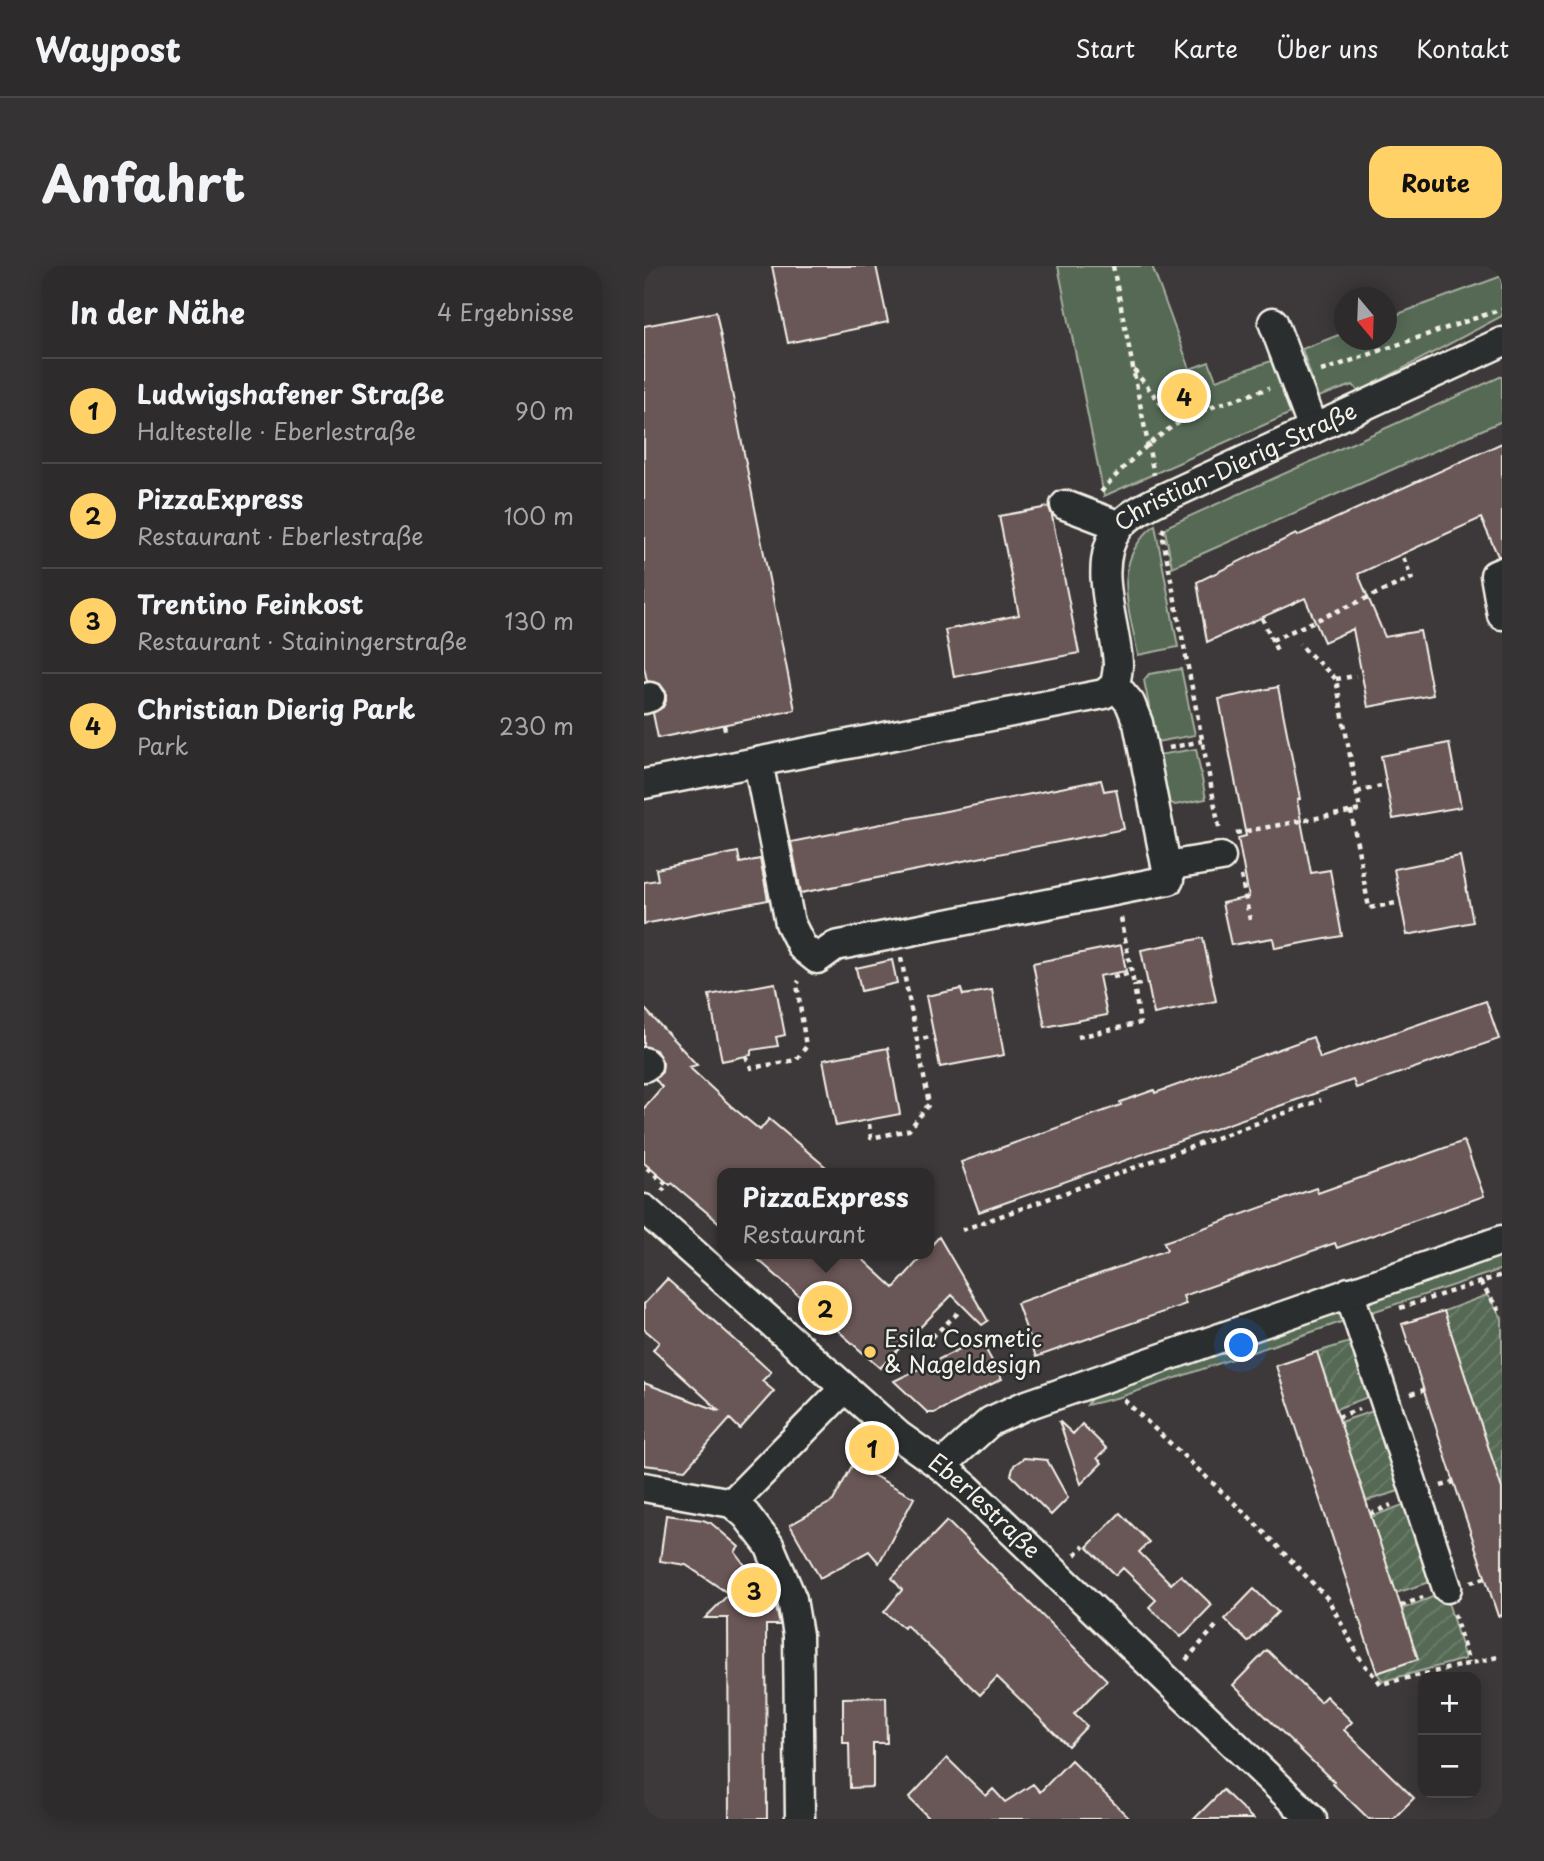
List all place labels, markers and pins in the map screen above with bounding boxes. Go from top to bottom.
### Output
pin: 4 [1161,370,1207,422]
pin: 2 [802,1282,848,1334]
place label: Esila Cosmetic & Nageldesign [884,1320,1042,1381]
marker: Esila Cosmetic & Nageldesign [862,1344,878,1360]
pin: 1 [849,1422,895,1474]
pin: 3 [731,1564,777,1616]

